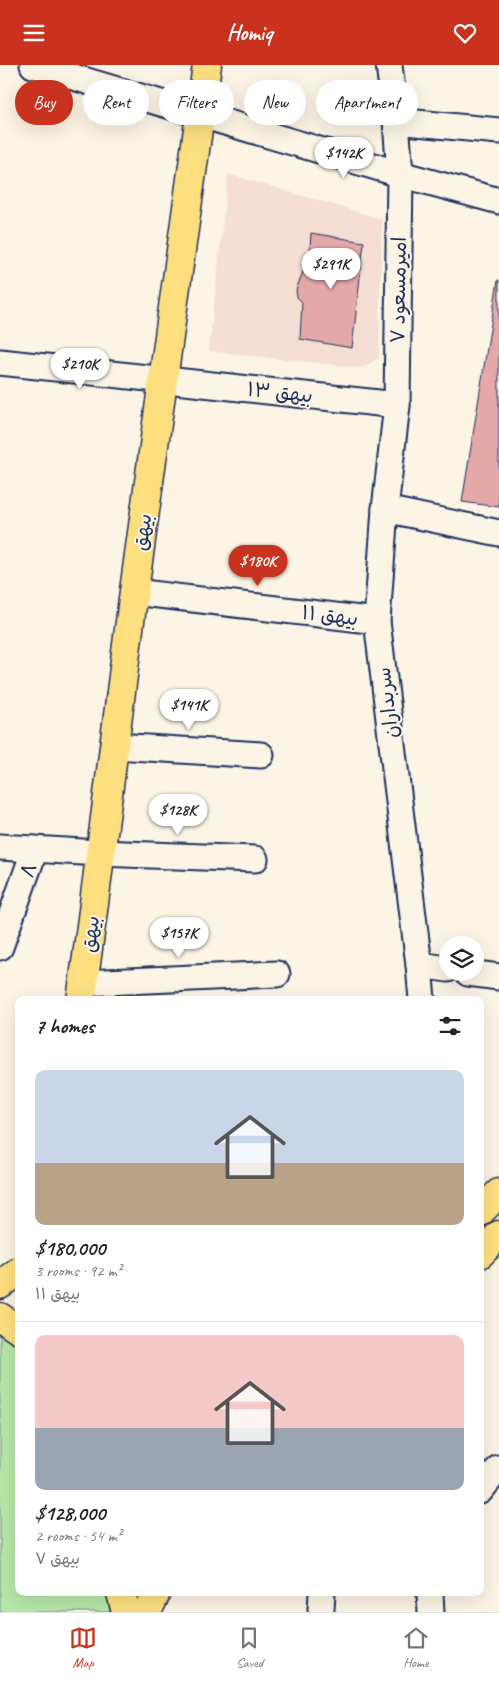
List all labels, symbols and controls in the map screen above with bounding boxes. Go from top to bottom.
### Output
icon: menu [20,19,48,47]
text: Homiq [227,19,272,47]
icon: heart [451,19,479,47]
chip: Buy [15,80,73,125]
chip: Rent [83,80,149,125]
chip: Filters [159,80,234,125]
chip: New [244,80,306,125]
chip: Apartment [316,80,418,125]
pin: $142K [309,137,379,179]
text: $142K [326,143,362,163]
street label: امیرمسعود ۷ [385,236,413,344]
pin: $291K [296,247,366,290]
text: $291K [313,254,349,274]
pin: $210K [45,347,115,390]
text: $210K [62,354,98,374]
street label: بیهق ۱۳ [246,377,314,408]
street label: بیهق [128,512,157,552]
pin: $180K [223,545,293,587]
text: $180K [240,551,276,571]
street label: بیهق ۱۱ [300,600,360,631]
street label: سربداران [371,666,404,740]
pin: $141K [154,689,224,731]
text: $141K [171,695,207,715]
pin: $128K [143,793,213,836]
text: $128K [160,800,196,820]
street label: ۸ [14,859,43,881]
street label: بیهق [76,914,105,954]
pin: $157K [144,917,214,959]
text: $157K [161,923,197,943]
map controls [439,936,484,981]
button: layers [439,936,484,981]
icon: filters [436,1012,464,1040]
text: 7 homes [35,1013,94,1039]
icon: home [205,1102,295,1192]
text: $180,000 [35,1235,105,1261]
text: 3 rooms · 92 m² [35,1261,121,1281]
text: بیهق ۱۱ [35,1284,80,1304]
icon: home [205,1368,295,1458]
text: $128,000 [35,1500,105,1526]
text: 2 rooms · 54 m² [35,1526,121,1546]
text: بیهق ۷ [35,1549,80,1569]
tab: Map [69,1624,97,1671]
tab: Saved [235,1624,263,1671]
tab: Home [402,1624,430,1671]

